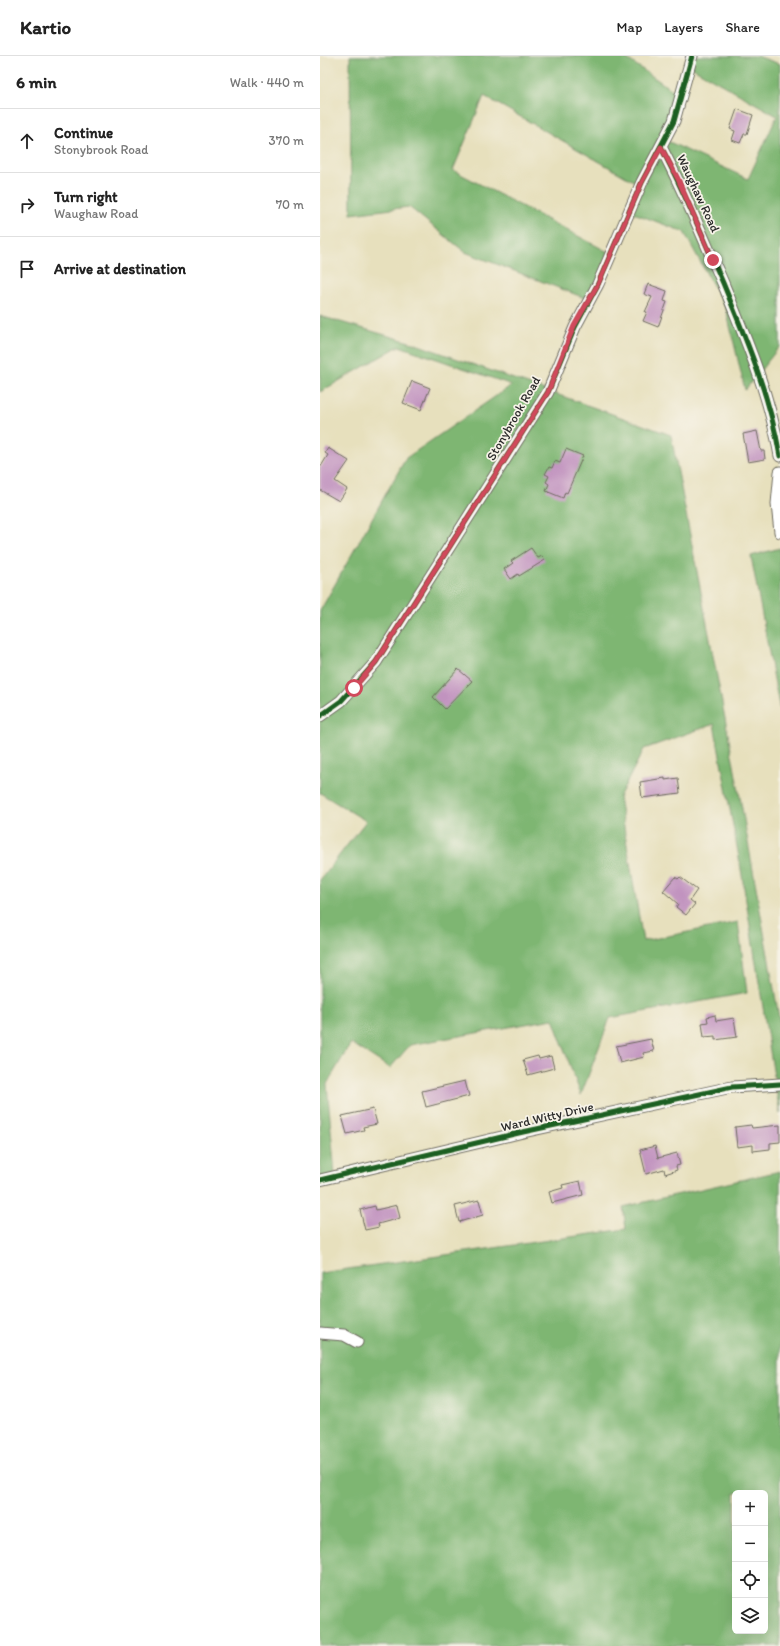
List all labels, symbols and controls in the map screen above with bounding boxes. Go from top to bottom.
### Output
text: Kartio [20,16,71,39]
text: Map [617,19,642,36]
text: Layers [664,19,703,36]
text: Share [725,19,760,36]
text: 6 min [16,72,57,92]
text: Walk · 440 m [230,75,304,90]
text: Continue [54,124,113,142]
icon: ahead [16,130,38,152]
text: 370 m [269,133,304,148]
text: Stonybrook Road [54,142,148,157]
street label: Waughaw Road [674,152,723,235]
text: Turn right [54,188,118,206]
icon: right [16,194,38,216]
text: 70 m [276,197,304,212]
text: Waughaw Road [54,206,138,221]
route end [704,251,722,269]
icon: arrive [16,258,38,280]
text: Arrive at destination [54,260,186,278]
street label: Stonybrook Road [483,374,544,463]
route start [345,679,363,697]
street label: Ward Witty Drive [499,1099,595,1134]
map controls [732,1490,768,1634]
button: + [732,1490,768,1526]
button: − [732,1526,768,1562]
button: locate [732,1562,768,1598]
button: layers [732,1598,768,1634]

